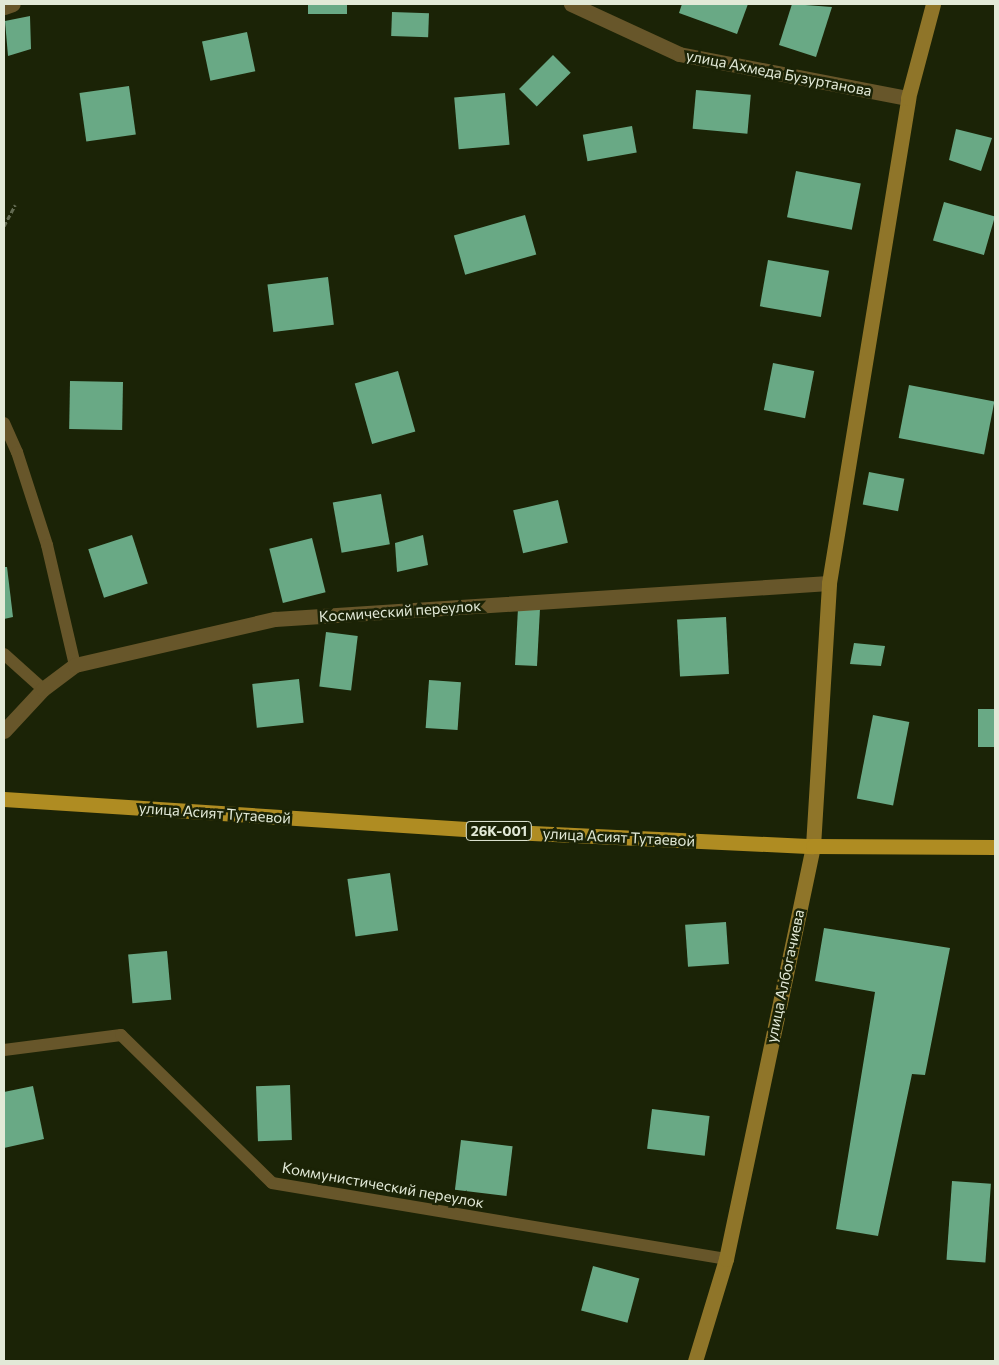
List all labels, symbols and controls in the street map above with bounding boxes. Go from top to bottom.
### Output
street label: улица Ахмеда Бузуртанова [685,46,873,100]
street label: Космический переулок [318,596,482,626]
street label: улица Асият Тутаевой [138,799,292,827]
road number: 26К-001 [465,819,533,842]
street label: улица Асият Тутаевой [542,824,696,850]
street label: улица Албогачиева [762,908,808,1044]
street label: Коммунистический переулок [281,1158,485,1212]

